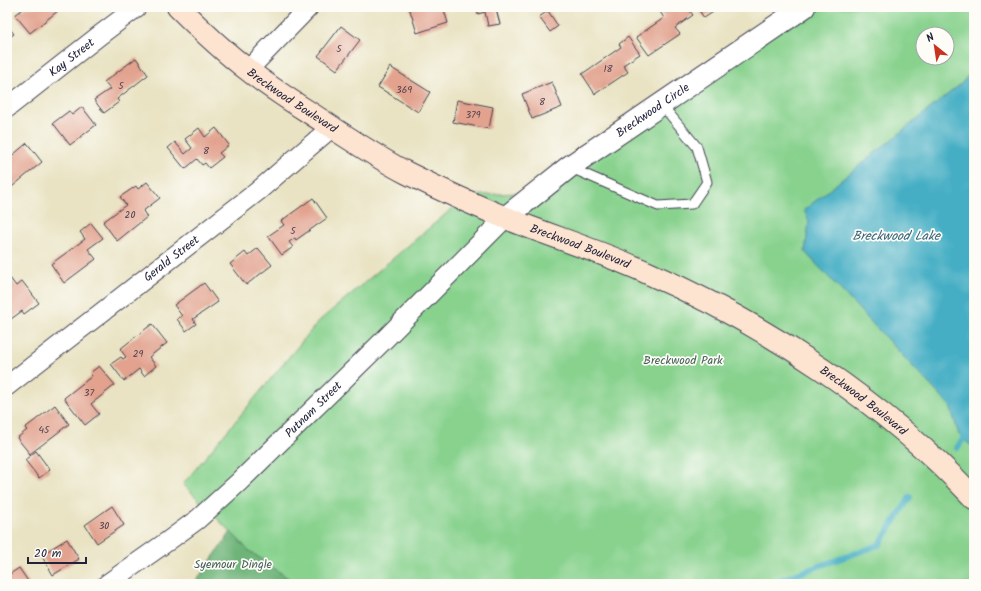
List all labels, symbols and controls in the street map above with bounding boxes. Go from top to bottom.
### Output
north arrow [915,26,955,66]
text: N [923,29,938,48]
street label: Kay Street [45,34,99,82]
house number: 5 [336,41,342,57]
house number: 18 [603,61,614,77]
street label: Breckwood Boulevard [243,64,342,139]
house number: 5 [118,78,124,94]
street label: Breckwood Circle [612,78,694,142]
house number: 369 [396,82,412,98]
house number: 8 [539,94,546,110]
house number: 379 [465,107,481,123]
house number: 8 [203,143,210,159]
house number: 20 [125,207,135,223]
street label: Breckwood Boulevard [527,219,634,275]
house number: 5 [290,223,296,239]
water label: Breckwood Lake [852,226,941,247]
street label: Gerald Street [139,231,204,287]
house number: 29 [133,346,143,362]
park label: Breckwood Park [643,351,723,370]
street label: Breckwood Boulevard [816,361,912,441]
street label: Putnam Street [281,377,347,442]
house number: 37 [84,385,95,401]
house number: 45 [39,422,50,438]
house number: 30 [99,518,109,534]
scale bar [28,539,86,565]
text: 20 m [34,544,62,563]
park label: Syemour Dingle [194,555,273,574]

